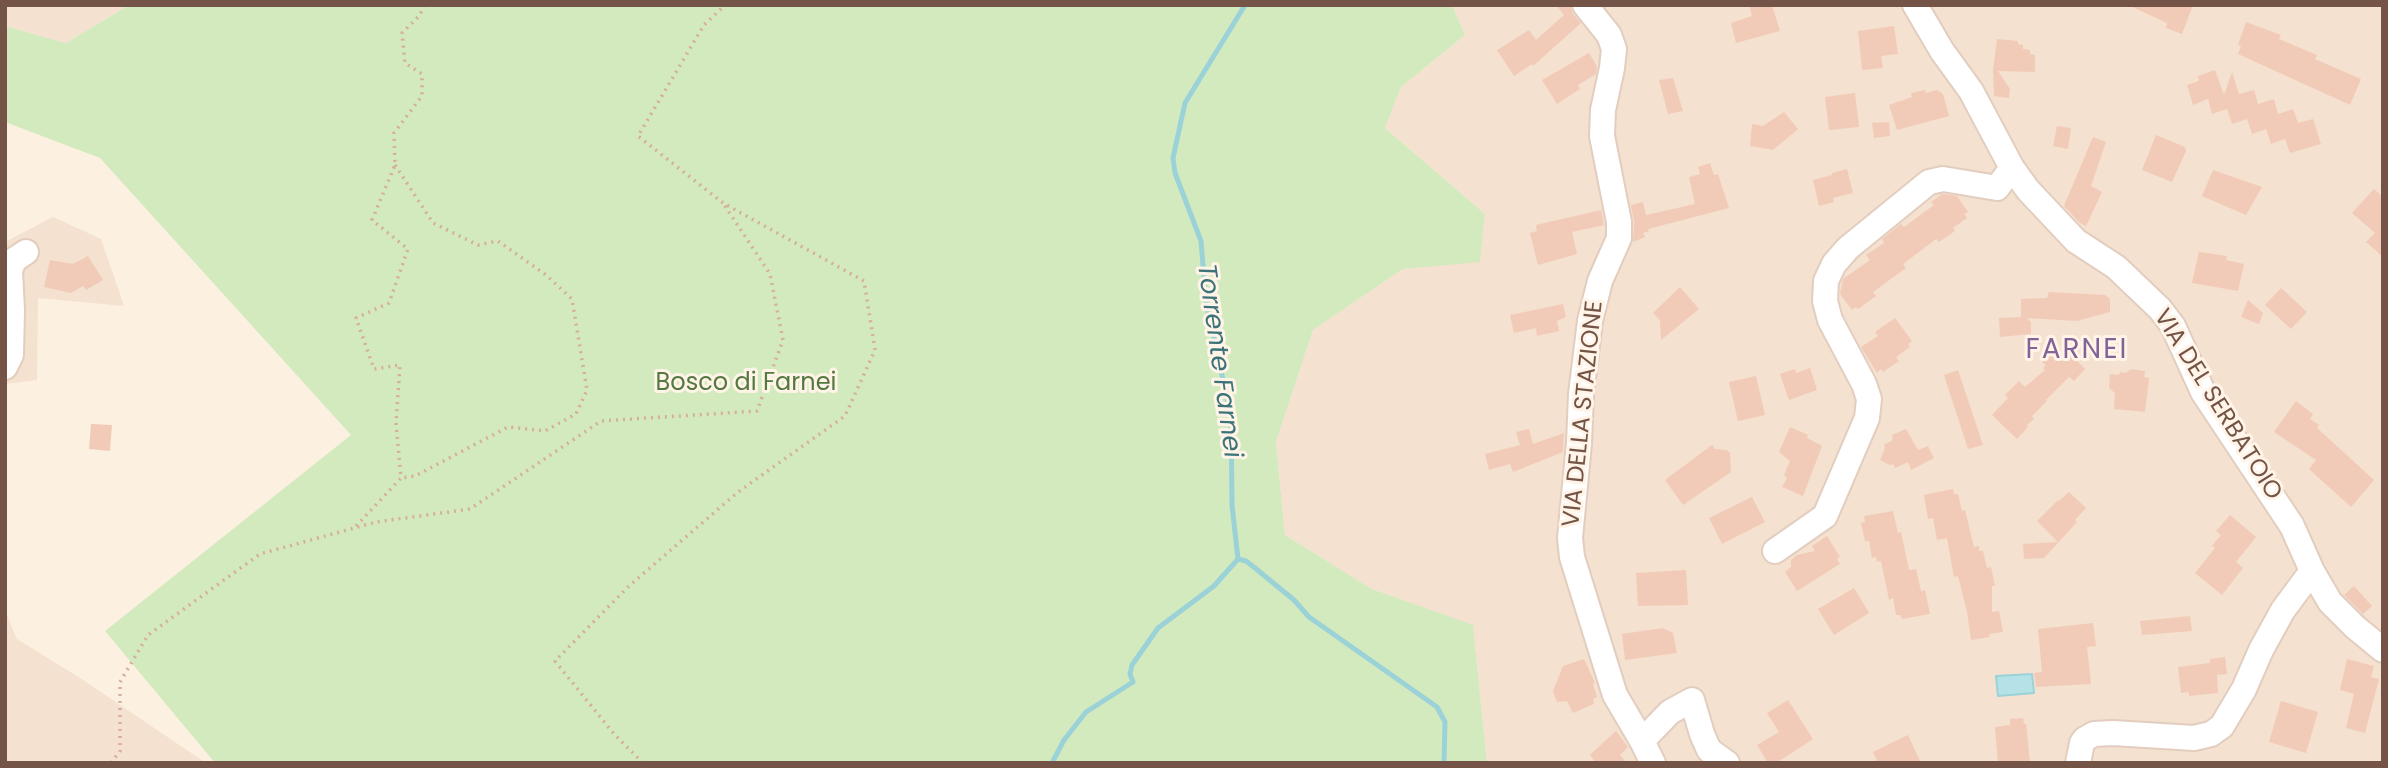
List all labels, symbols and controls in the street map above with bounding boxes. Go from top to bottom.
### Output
water label: Torrente Farnei [1189,262,1247,460]
street label: VIA DELLA STAZIONE [1558,299,1610,529]
street label: VIA DEL SERBATOIO [2147,304,2287,506]
district label: FARNEI [2026,334,2128,368]
park label: Bosco di Farnei [656,370,836,398]

